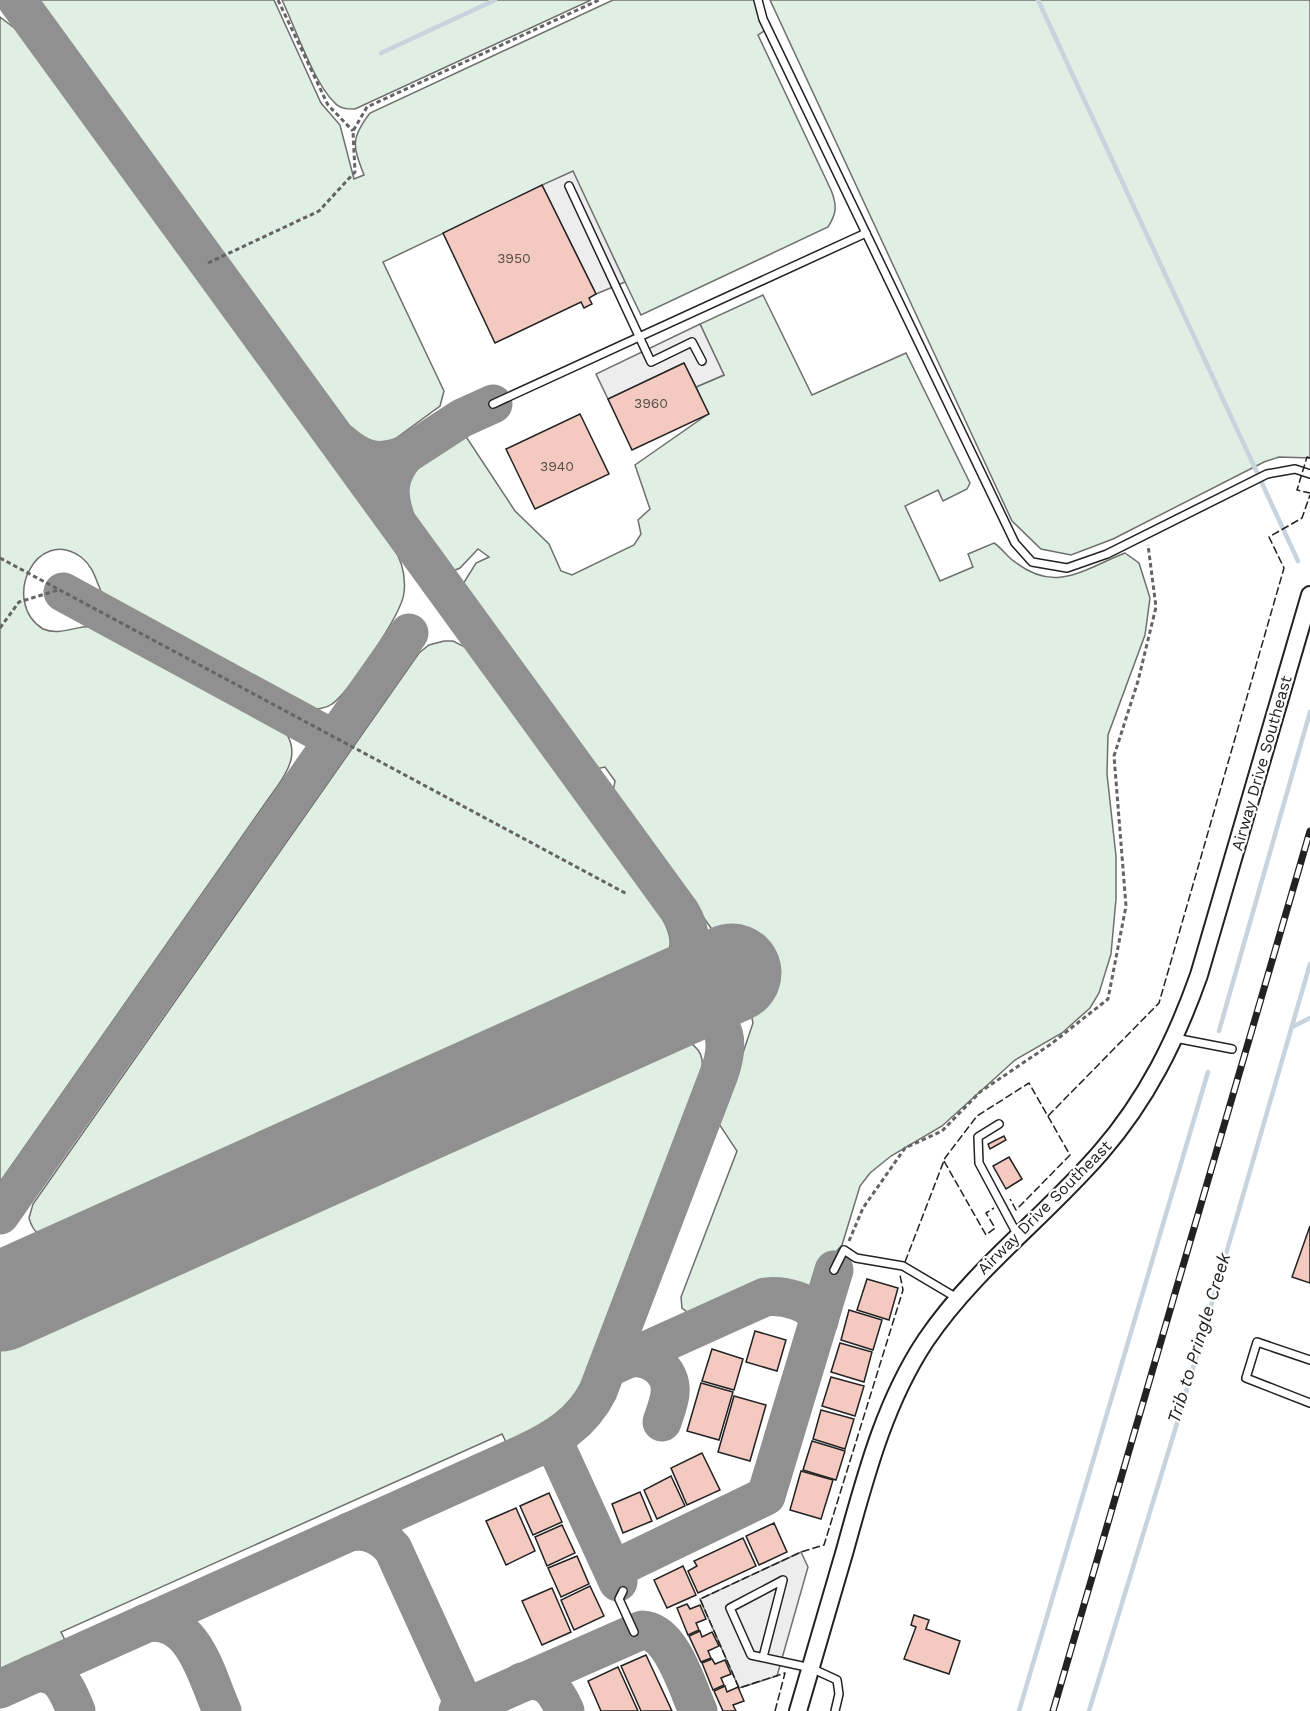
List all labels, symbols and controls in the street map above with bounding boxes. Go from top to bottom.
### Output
house number: 3950 [497,250,531,266]
house number: 3960 [634,395,668,411]
house number: 3940 [540,458,574,474]
street label: Airway Drive Southeast [1227,673,1296,853]
street label: Airway Drive Southeast [973,1136,1115,1278]
water label: Trib to Pringle Creek [1163,1249,1235,1426]

